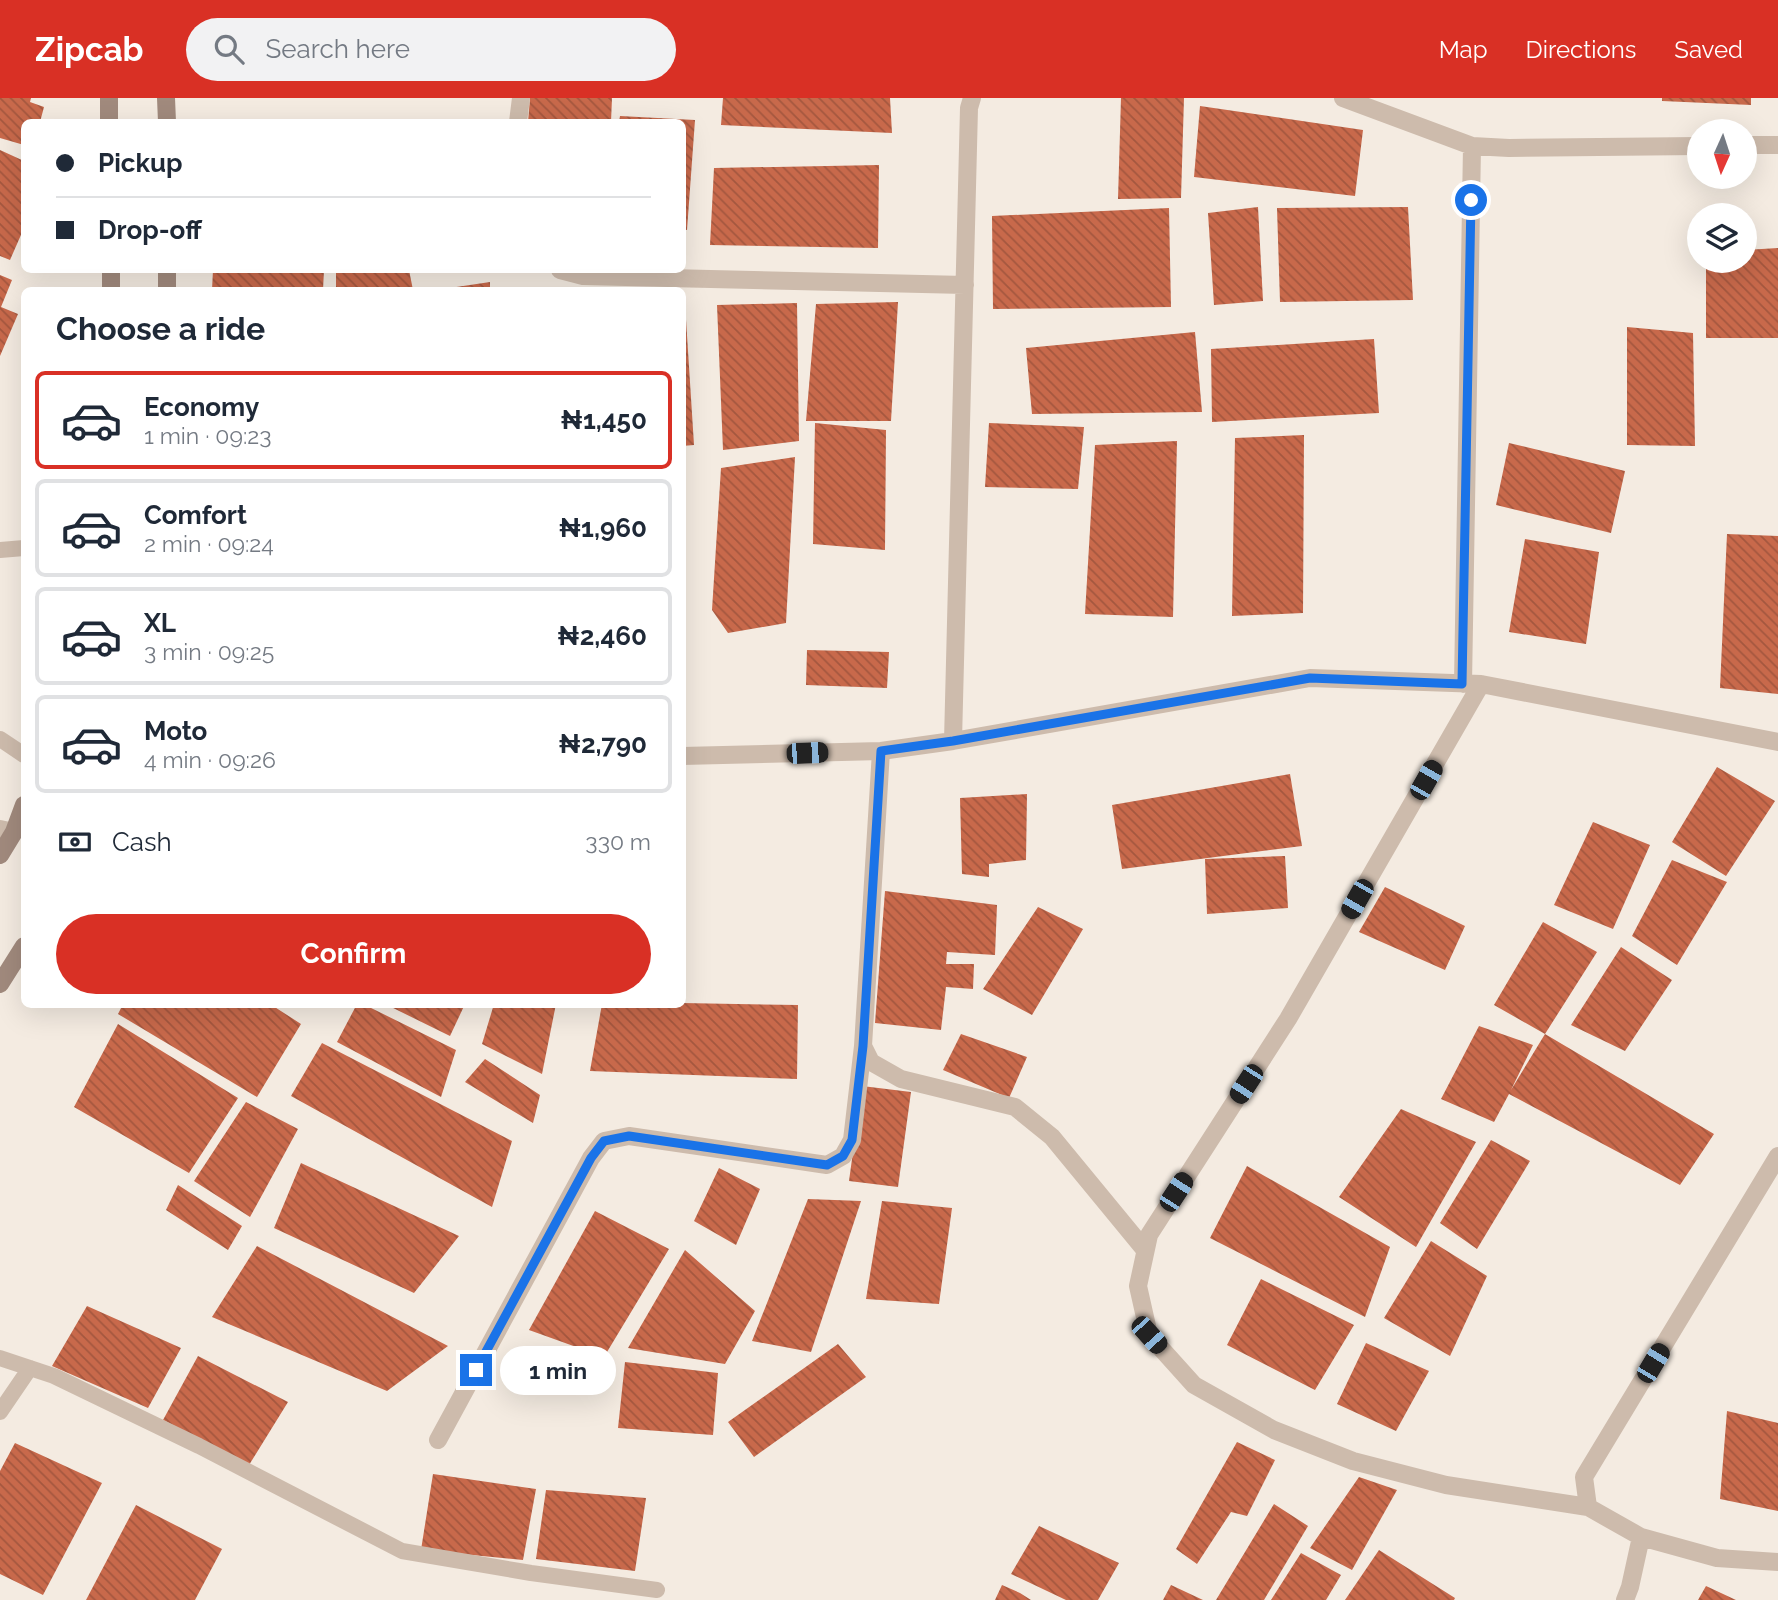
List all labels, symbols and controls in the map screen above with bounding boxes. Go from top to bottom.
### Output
search box [186,18,676,81]
text: Zipcab [35,30,144,69]
icon: search [210,30,248,68]
text: Search here [266,34,410,64]
text: Map [1439,35,1488,64]
text: Directions [1526,35,1636,64]
text: Saved [1674,35,1743,64]
north arrow [1687,119,1757,189]
map controls [1687,119,1757,273]
text: Pickup [98,148,183,178]
route start [1455,184,1487,216]
button: layers [1687,203,1757,273]
text: Drop-off [98,215,202,245]
text: Choose a ride [56,310,265,347]
icon: car [60,389,123,452]
text: Economy [144,392,259,422]
text: ₦1,450 [561,405,647,435]
text: 1 min · 09:23 [144,422,272,449]
icon: car [60,497,123,560]
text: Comfort [144,500,247,530]
text: ₦1,960 [559,513,647,543]
text: 2 min · 09:24 [144,530,274,557]
icon: car [60,605,123,668]
text: XL [144,608,176,638]
text: ₦2,460 [557,621,647,651]
text: 3 min · 09:25 [144,638,274,665]
icon: car [60,713,123,776]
text: Moto [144,716,207,746]
text: ₦2,790 [559,729,647,759]
car [786,742,829,764]
text: 4 min · 09:26 [144,746,276,773]
car [1407,757,1446,803]
icon: cash [56,823,94,861]
text: Cash [112,827,172,857]
text: 330 m [585,828,651,855]
car [1338,876,1377,922]
button: Confirm [56,914,651,994]
car [1226,1061,1267,1107]
car [1156,1169,1197,1215]
car [1128,1312,1171,1358]
car [1634,1340,1673,1386]
callout: 1 min [500,1346,616,1394]
route end [460,1354,492,1386]
text: 1 min [529,1357,587,1384]

